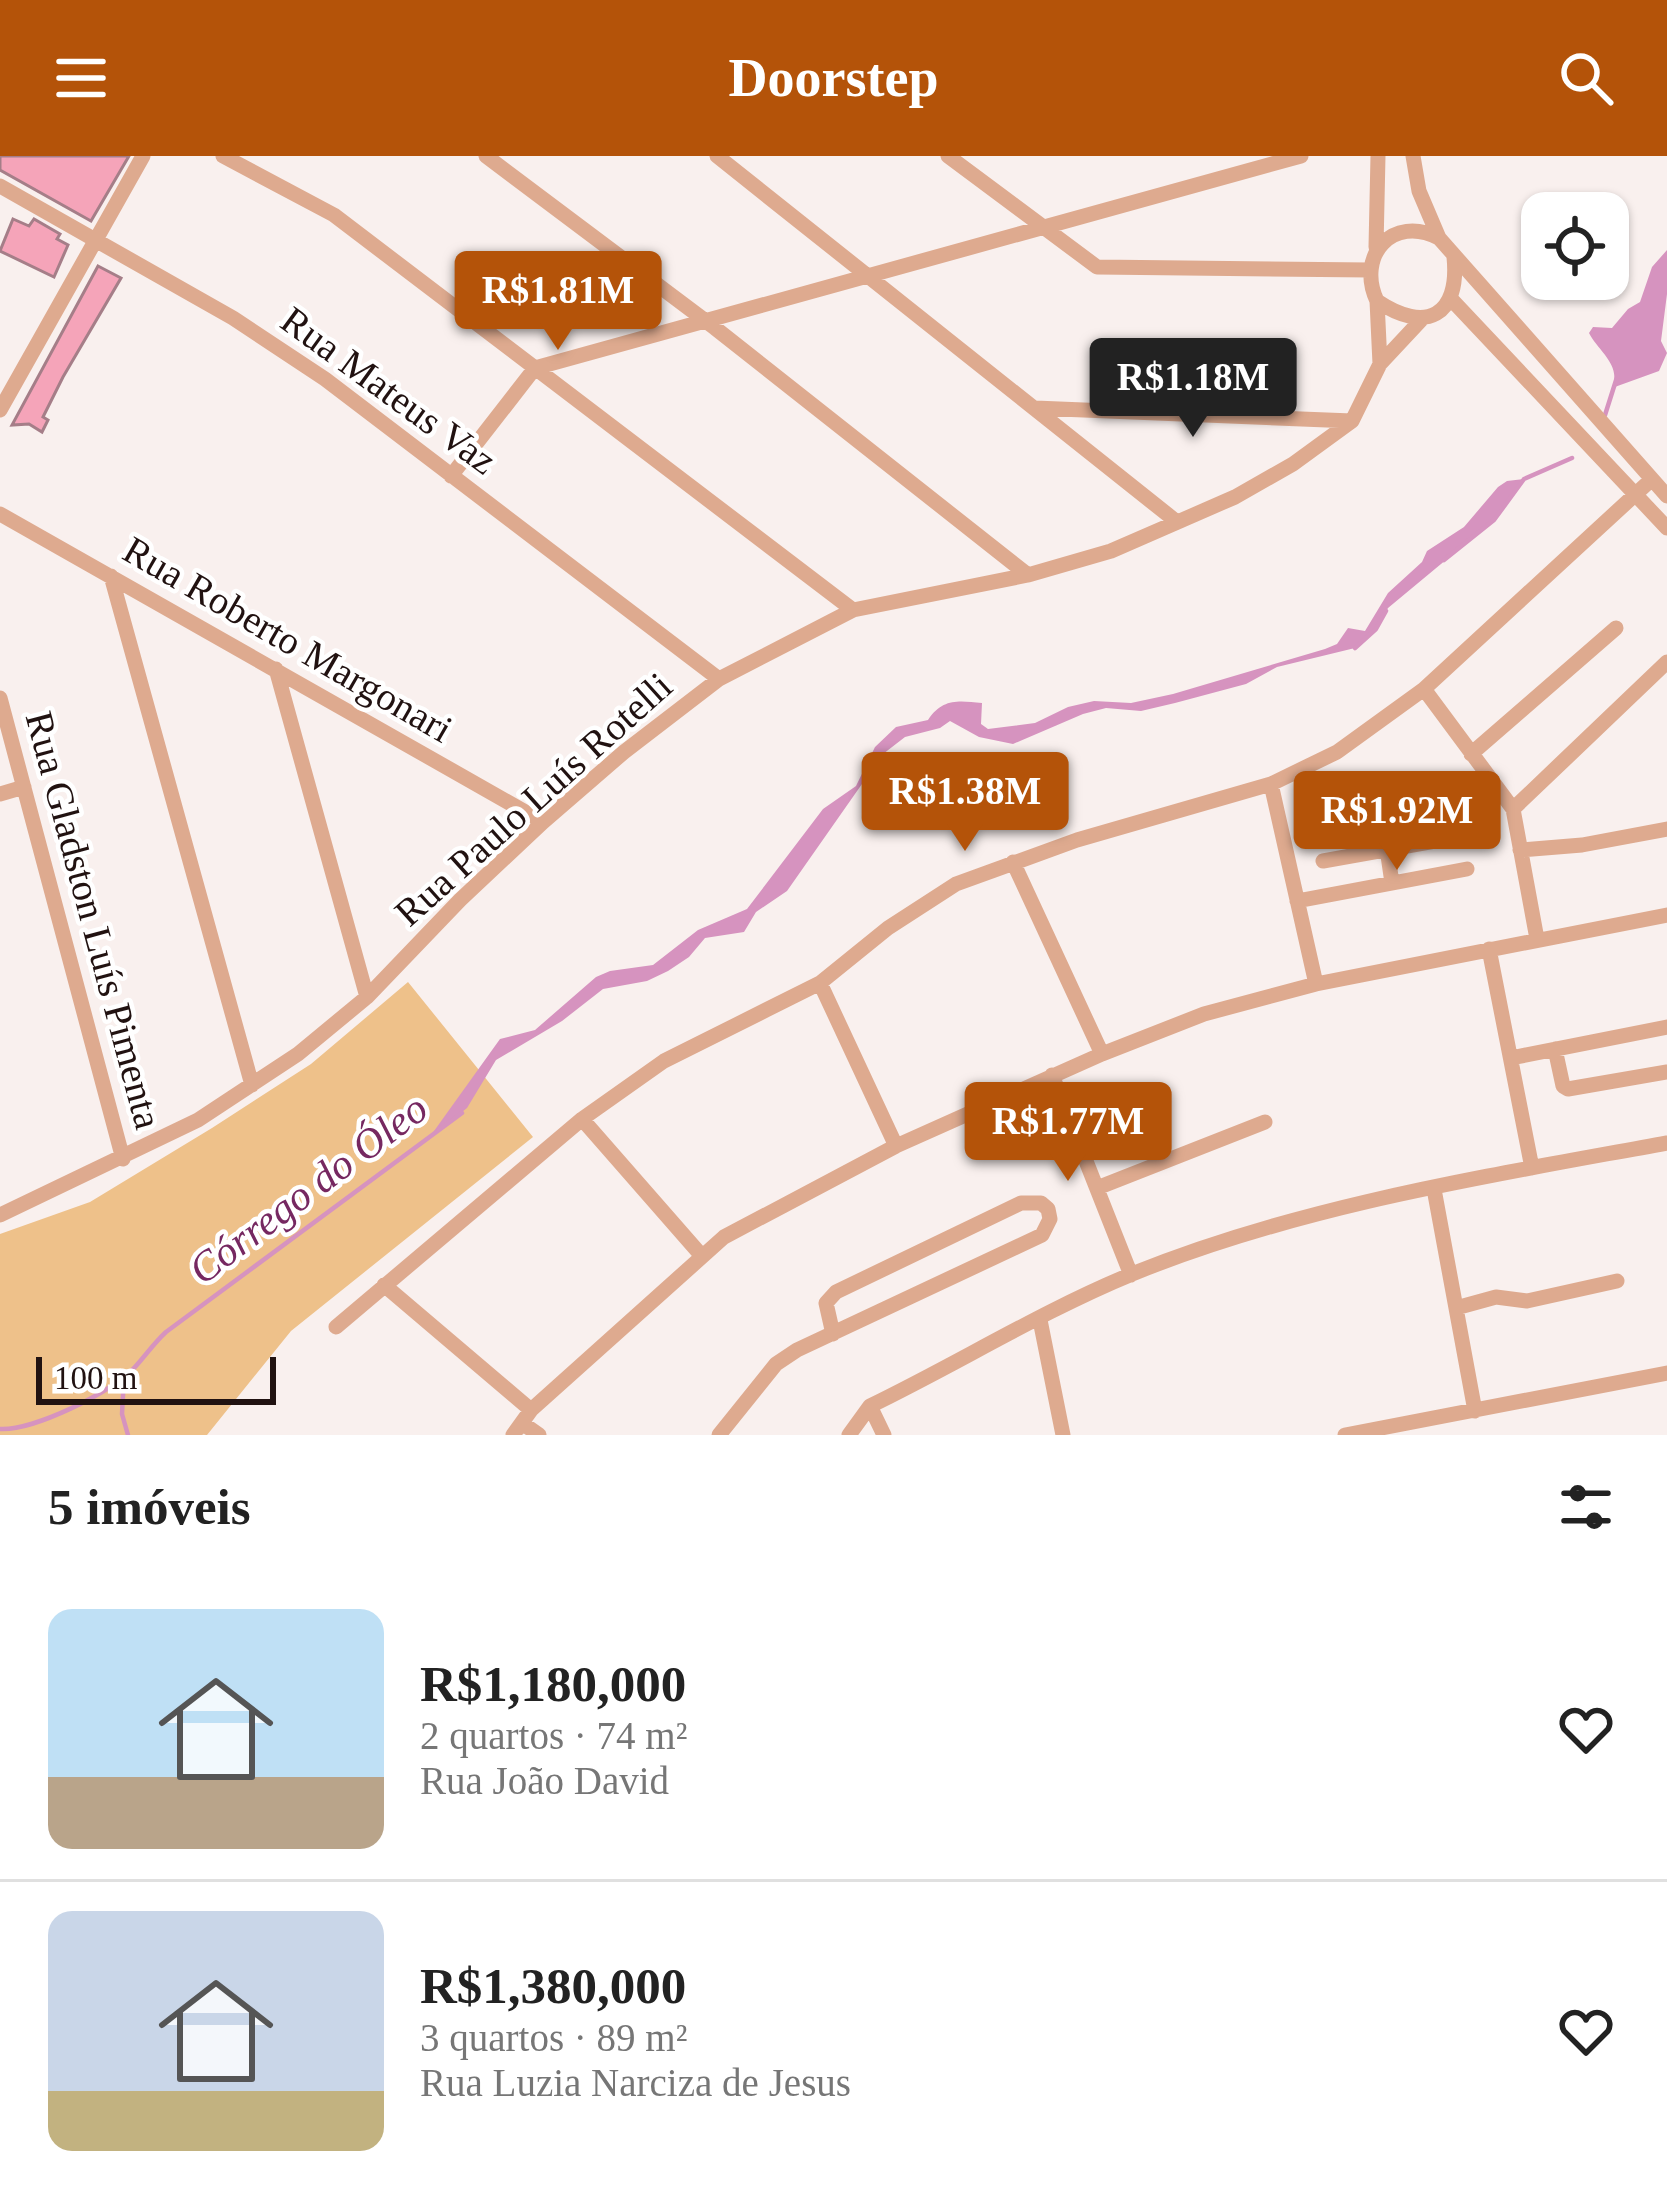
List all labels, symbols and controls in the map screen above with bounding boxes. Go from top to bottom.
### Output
icon: menu [48,45,114,111]
icon: search [1553,45,1619,111]
text: Doorstep [729,48,938,108]
map controls [1521,192,1629,300]
button: locate [1521,192,1629,300]
pin: R$1.81M [447,251,669,353]
text: R$1.81M [482,268,634,311]
street label: Rua Mateus Vaz [273,298,505,482]
pin: R$1.18M [1082,338,1304,440]
text: R$1.18M [1117,355,1269,398]
street label: Rua Roberto Margonari [116,527,460,752]
street label: Rua Paulo Luís Rotelli [386,664,680,934]
street label: Rua Gladston Luís Pimenta [18,707,170,1133]
pin: R$1.38M [854,752,1076,854]
text: R$1.38M [889,769,1041,812]
pin: R$1.92M [1286,771,1508,873]
text: R$1.92M [1321,788,1473,831]
pin: R$1.77M [957,1082,1179,1184]
water label: Córrego do Óleo [180,1085,436,1293]
text: R$1.77M [992,1099,1144,1142]
scale bar [36,1351,276,1404]
text: 100 m [54,1360,137,1396]
icon: filters [1553,1474,1619,1540]
text: 5 imóveis [48,1479,251,1535]
text: R$1,180,000 [420,1656,686,1712]
icon: home [144,1657,288,1801]
icon: heart [1553,1696,1619,1762]
text: 2 quartos · 74 m² [420,1714,687,1757]
text: Rua João David [420,1759,669,1802]
text: R$1,380,000 [420,1958,686,2014]
icon: home [144,1959,288,2103]
icon: heart [1553,1998,1619,2064]
text: 3 quartos · 89 m² [420,2016,687,2059]
text: Rua Luzia Narciza de Jesus [420,2061,851,2104]

